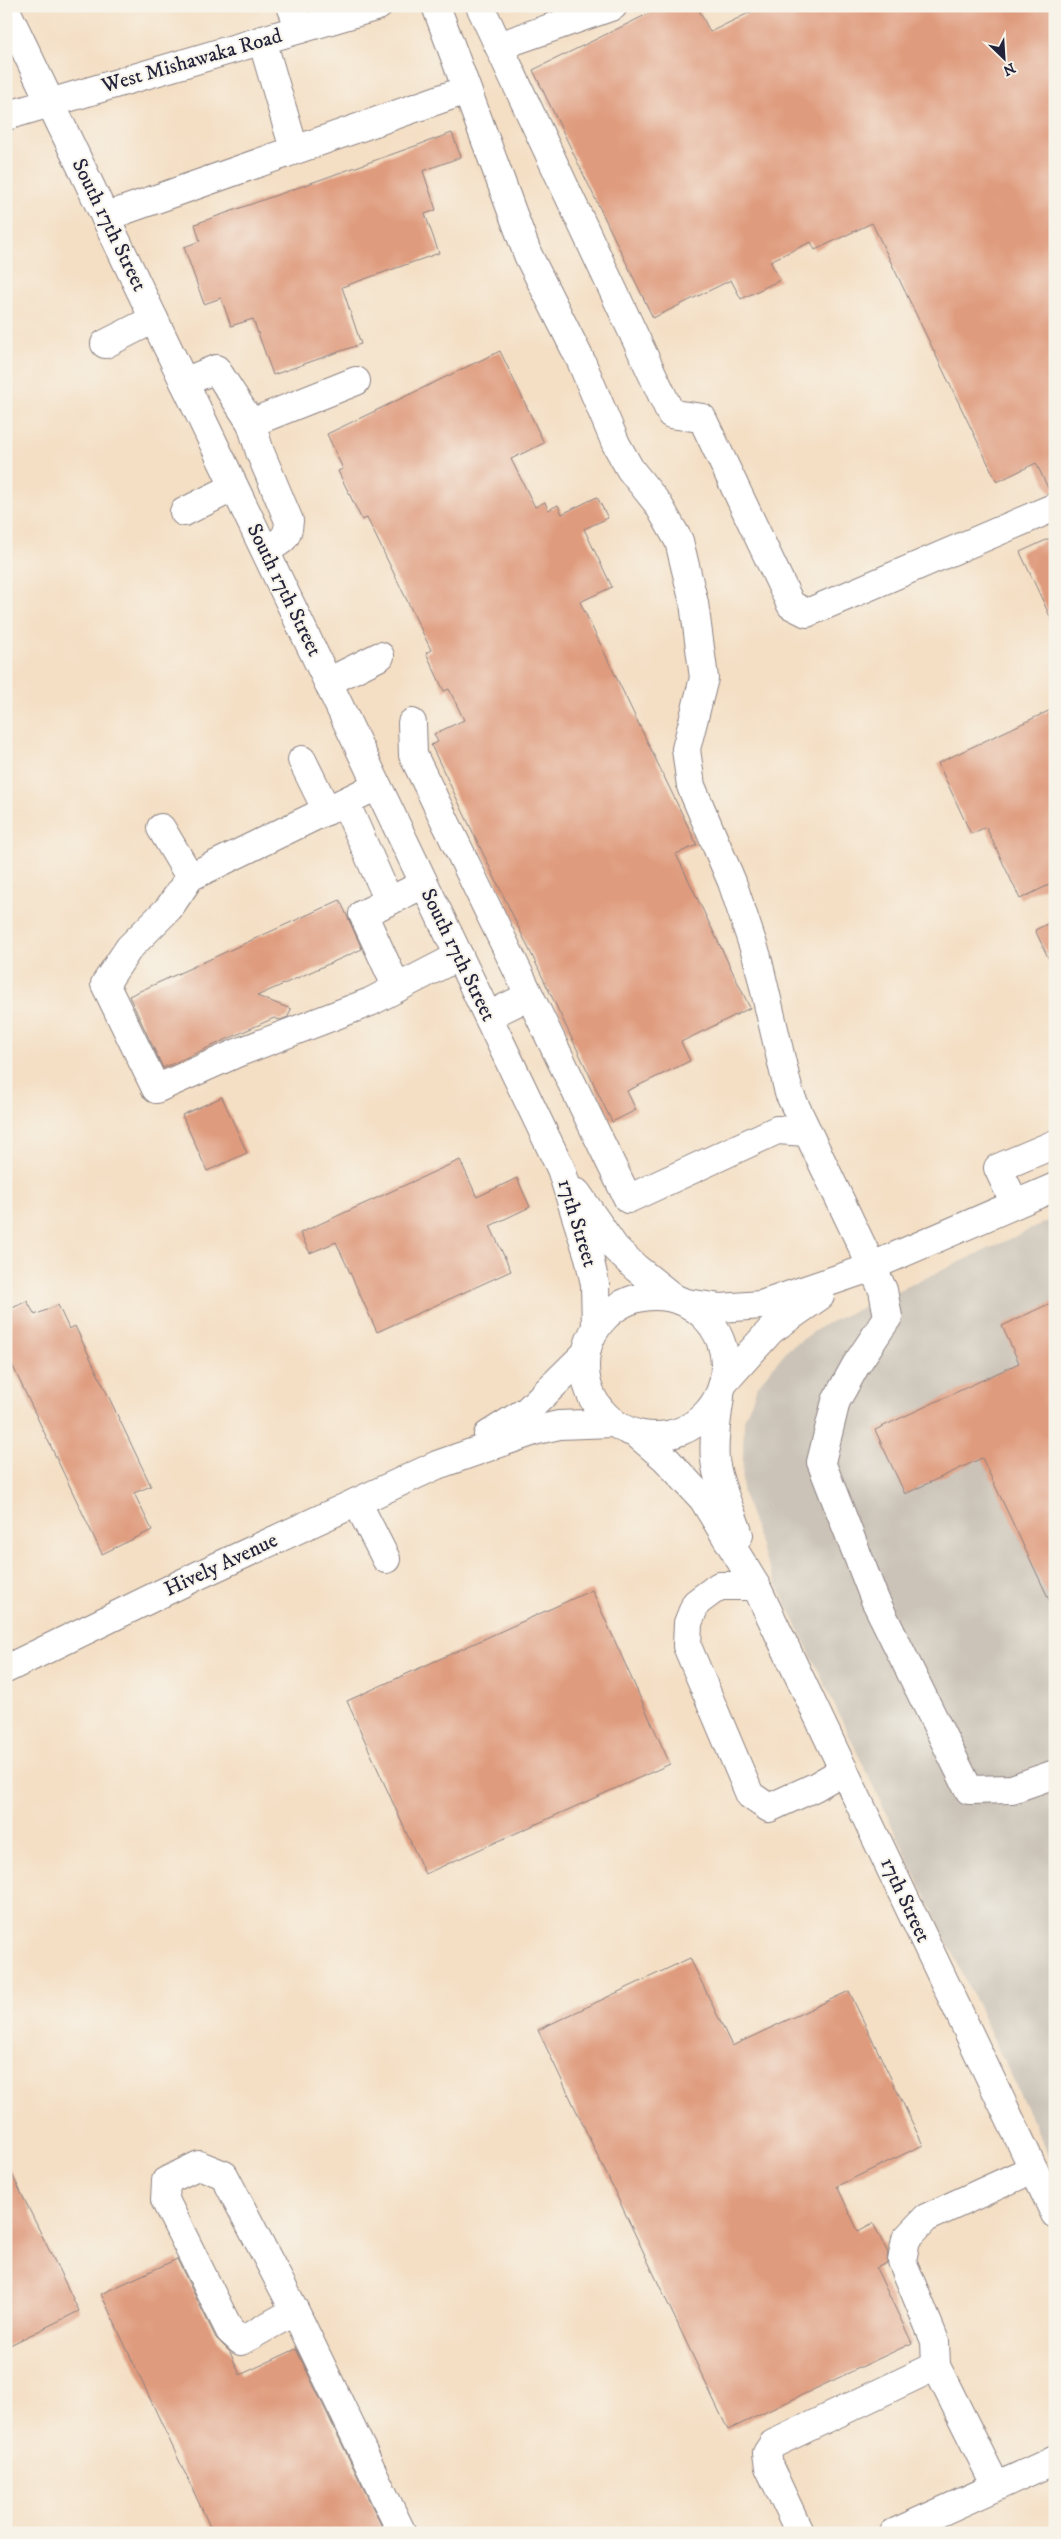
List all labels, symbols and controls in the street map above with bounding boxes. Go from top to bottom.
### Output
street label: West Mishawaka Road [98,23,286,99]
north arrow [978,32,1028,82]
text: N [1000,58,1018,80]
street label: South 17th Street [66,154,152,296]
street label: South 17th Street [241,519,327,661]
street label: South 17th Street [415,884,501,1026]
street label: 17th Street [551,1176,603,1270]
street label: Hively Avenue [160,1527,282,1603]
street label: 17th Street [874,1853,936,1947]

